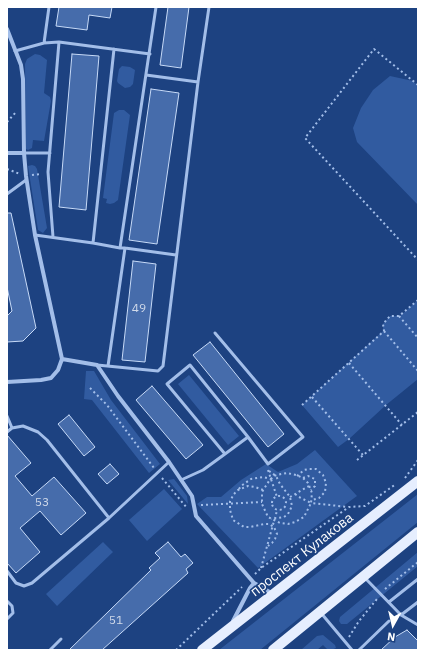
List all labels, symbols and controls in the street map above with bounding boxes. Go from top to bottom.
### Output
house number: 49 [132,302,146,316]
house number: 53 [35,496,49,510]
street label: проспект Кулакова [247,510,357,600]
north arrow [373,605,413,645]
house number: 51 [109,614,123,628]
text: N [386,629,396,644]

